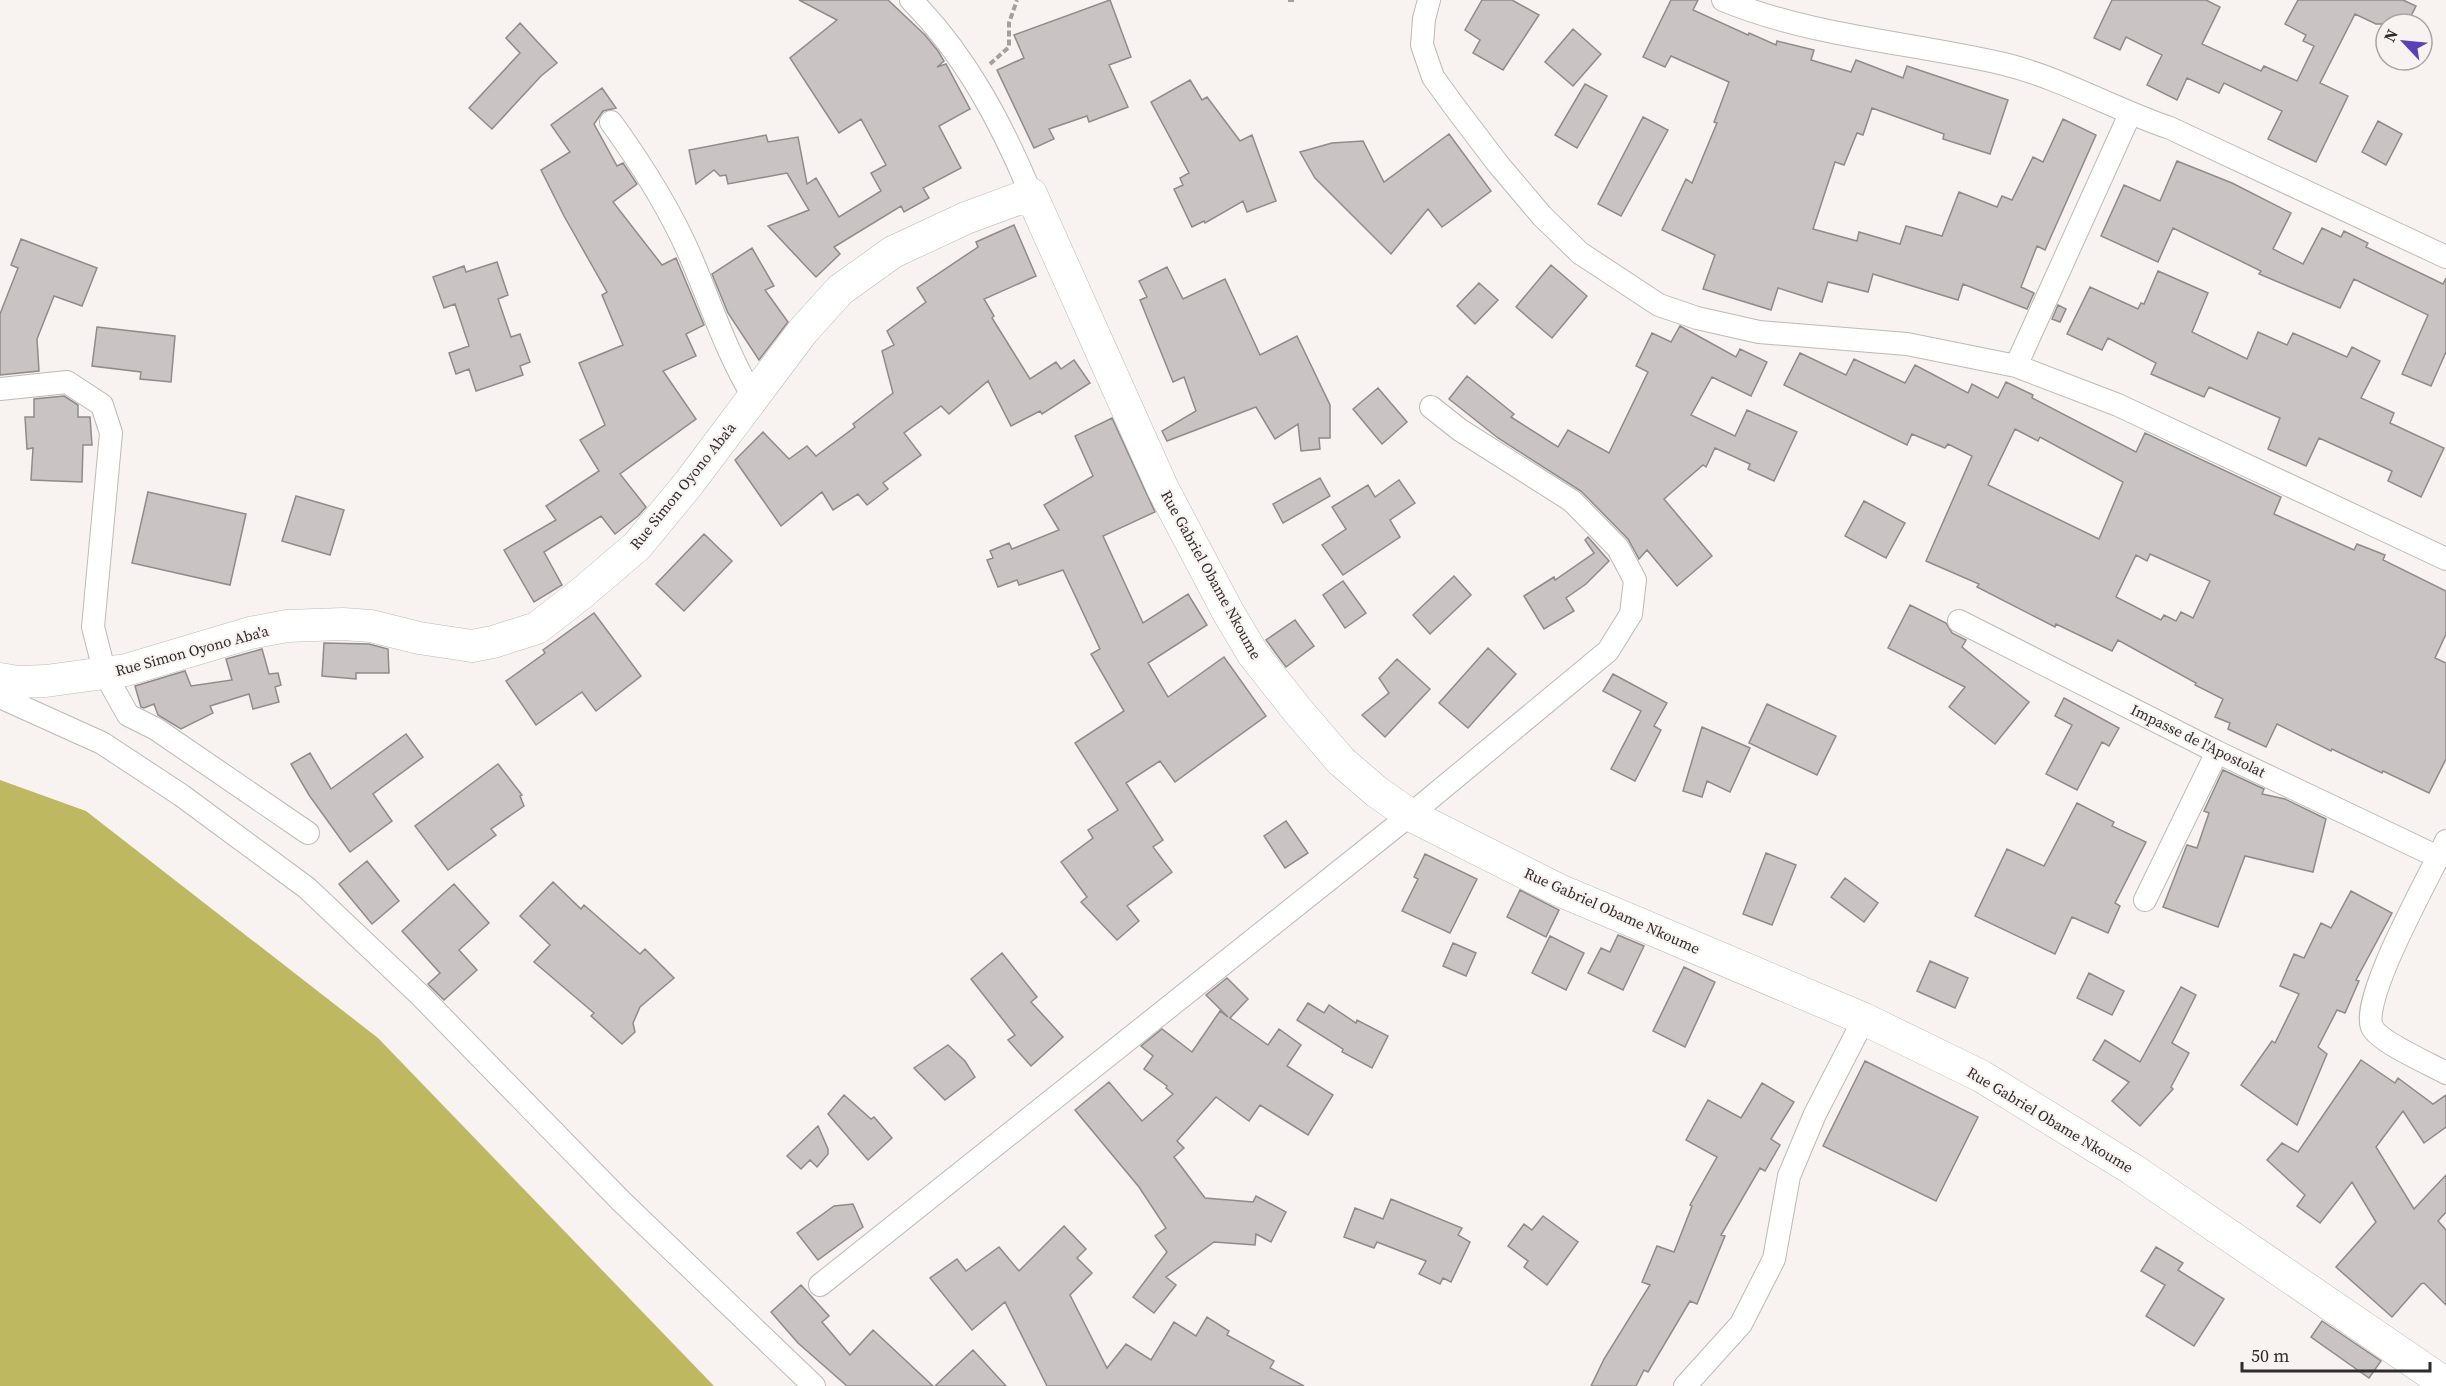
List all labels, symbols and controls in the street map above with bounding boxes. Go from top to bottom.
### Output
north arrow [2374,12,2434,72]
text: N [2378,25,2403,45]
street label: Rue Simon Oyono Aba'a [625,417,741,554]
street label: Rue Gabriel Obame Nkoume [1156,486,1267,663]
street label: Rue Simon Oyono Aba'a [113,620,271,681]
street label: Impasse de l'Apostolat [2127,699,2269,782]
street label: Rue Gabriel Obame Nkoume [1521,862,1704,959]
street label: Rue Gabriel Obame Nkoume [1963,1062,2138,1178]
scale bar [2242,1335,2430,1373]
text: 50 m [2251,1343,2289,1368]

